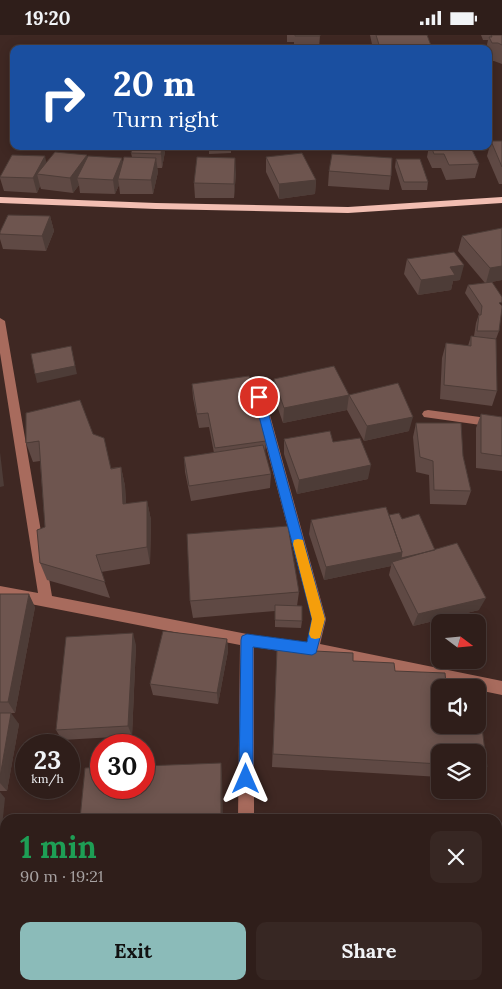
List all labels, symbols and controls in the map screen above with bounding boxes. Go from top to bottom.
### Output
text: 19:20 [25,6,71,30]
text: 20 m [113,61,195,106]
icon: right [30,65,95,130]
text: Turn right [113,105,218,133]
pin [238,376,280,418]
icon: arrive [245,383,273,411]
north arrow [431,614,486,669]
map controls [431,614,486,799]
button: sound [431,679,486,734]
speed limit sign: 30 [90,734,155,799]
text: 23 [34,744,61,776]
button: layers [431,744,486,799]
position arrow [219,752,271,804]
text: km/h [31,771,64,786]
text: 1 min [20,828,97,866]
button: close [430,831,482,883]
text: 90 m · 19:21 [20,866,104,886]
button: Exit [20,922,246,980]
button: Share [256,922,482,980]

